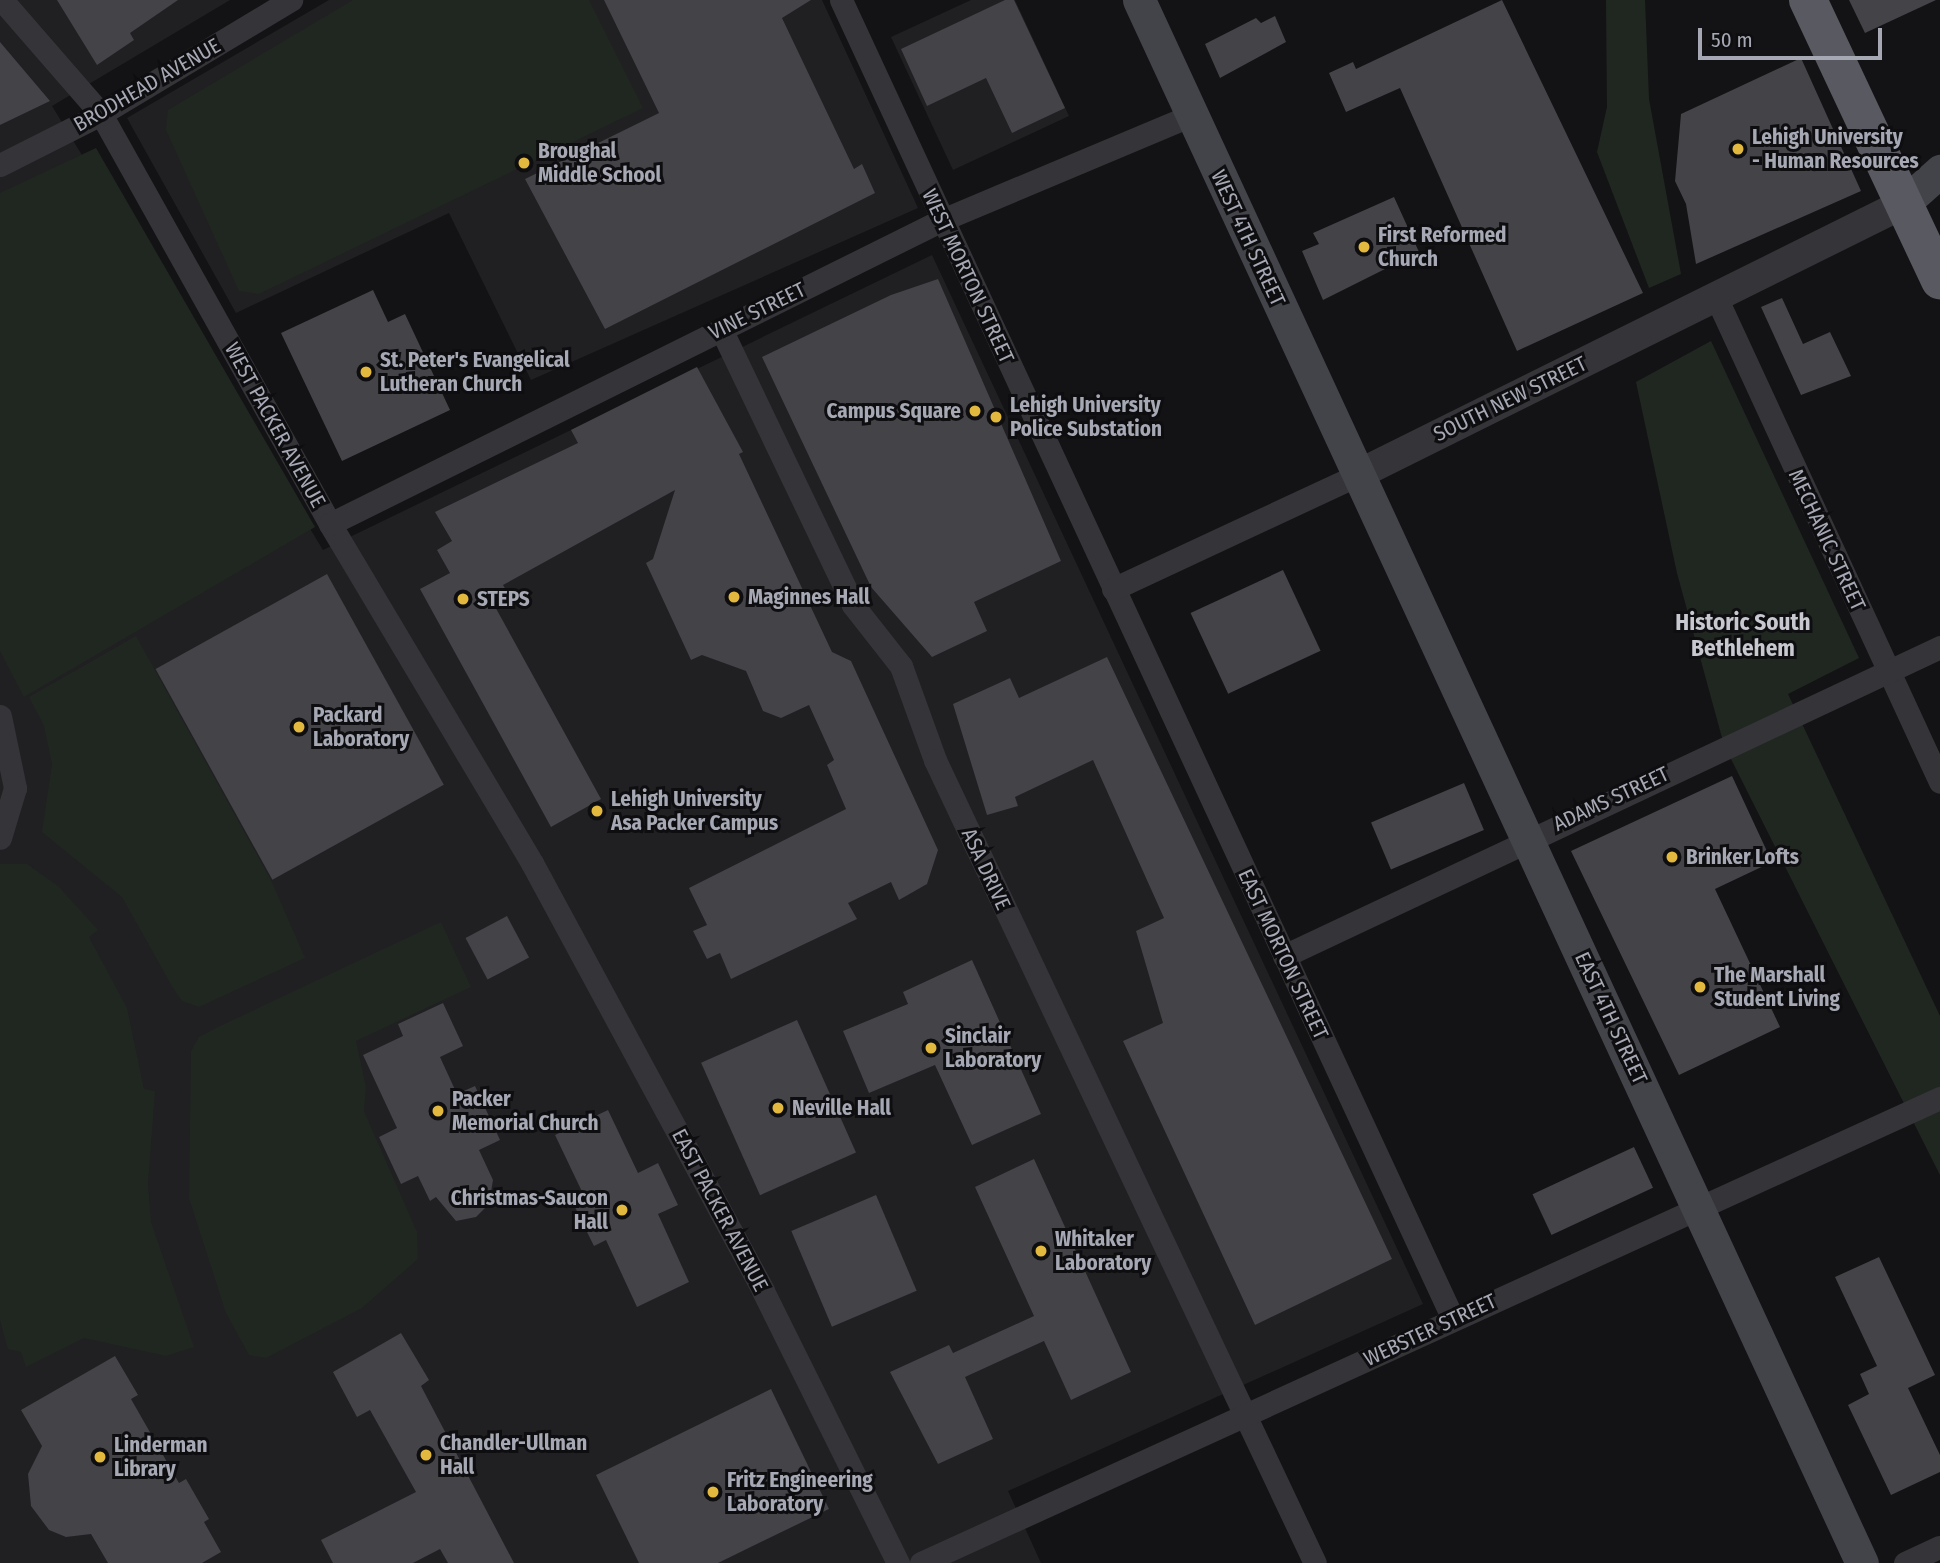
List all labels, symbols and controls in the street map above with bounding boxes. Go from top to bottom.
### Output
scale bar [1702,14,1886,58]
text: 50 m [1711,27,1753,53]
street label: BRODHEAD AVENUE [69,33,225,137]
place label: Lehigh University - Human Resources [1752,124,1919,174]
place label: Broughal Middle School [538,138,661,188]
marker: Lehigh University - Human Resources [1730,141,1746,157]
marker: Broughal Middle School [516,155,532,171]
street label: WEST 4TH STREET [1206,166,1290,310]
street label: WEST MORTON STREET [917,185,1019,367]
place label: First Reformed Church [1378,222,1506,272]
marker: First Reformed Church [1356,239,1372,255]
street label: VINE STREET [705,277,809,345]
street label: WEST PACKER AVENUE [219,338,331,512]
place label: St. Peter's Evangelical Lutheran Church [380,347,570,397]
street label: SOUTH NEW STREET [1429,351,1591,447]
marker: St. Peter's Evangelical Lutheran Church [358,364,374,380]
place label: Lehigh University Police Substation [1010,392,1162,442]
place label: Campus Square [826,398,961,424]
marker: Campus Square [967,403,983,419]
marker: Lehigh University Police Substation [988,409,1004,425]
street label: MECHANIC STREET [1783,465,1871,615]
place label: Maginnes Hall [748,584,870,610]
place label: STEPS [477,586,530,612]
marker: Maginnes Hall [726,589,742,605]
marker: STEPS [455,591,471,607]
district label: Historic South Bethlehem [1675,608,1811,662]
place label: Packard Laboratory [313,702,409,752]
marker: Packard Laboratory [291,719,307,735]
street label: ADAMS STREET [1549,761,1673,837]
place label: Lehigh University Asa Packer Campus [611,786,778,836]
marker: Lehigh University Asa Packer Campus [589,803,605,819]
street label: ASA DRIVE [956,824,1016,914]
place label: Brinker Lofts [1686,844,1799,870]
marker: Brinker Lofts [1664,849,1680,865]
street label: EAST MORTON STREET [1233,865,1333,1043]
street label: EAST 4TH STREET [1569,948,1653,1088]
place label: The Marshall Student Living [1714,962,1840,1012]
marker: The Marshall Student Living [1692,979,1708,995]
place label: Sinclair Laboratory [945,1023,1041,1073]
marker: Sinclair Laboratory [923,1040,939,1056]
place label: Packer Memorial Church [452,1086,598,1136]
place label: Neville Hall [792,1095,891,1121]
marker: Neville Hall [770,1100,786,1116]
marker: Packer Memorial Church [430,1103,446,1119]
street label: EAST PACKER AVENUE [667,1124,773,1296]
place label: Christmas-Saucon Hall [451,1185,608,1235]
marker: Christmas-Saucon Hall [614,1202,630,1218]
place label: Whitaker Laboratory [1055,1226,1151,1276]
marker: Whitaker Laboratory [1033,1243,1049,1259]
street label: WEBSTER STREET [1360,1288,1500,1372]
place label: Chandler-Ullman Hall [440,1430,587,1480]
place label: Linderman Library [114,1432,207,1482]
marker: Chandler-Ullman Hall [418,1447,434,1463]
marker: Linderman Library [92,1449,108,1465]
place label: Fritz Engineering Laboratory [727,1467,873,1517]
marker: Fritz Engineering Laboratory [705,1484,721,1500]

